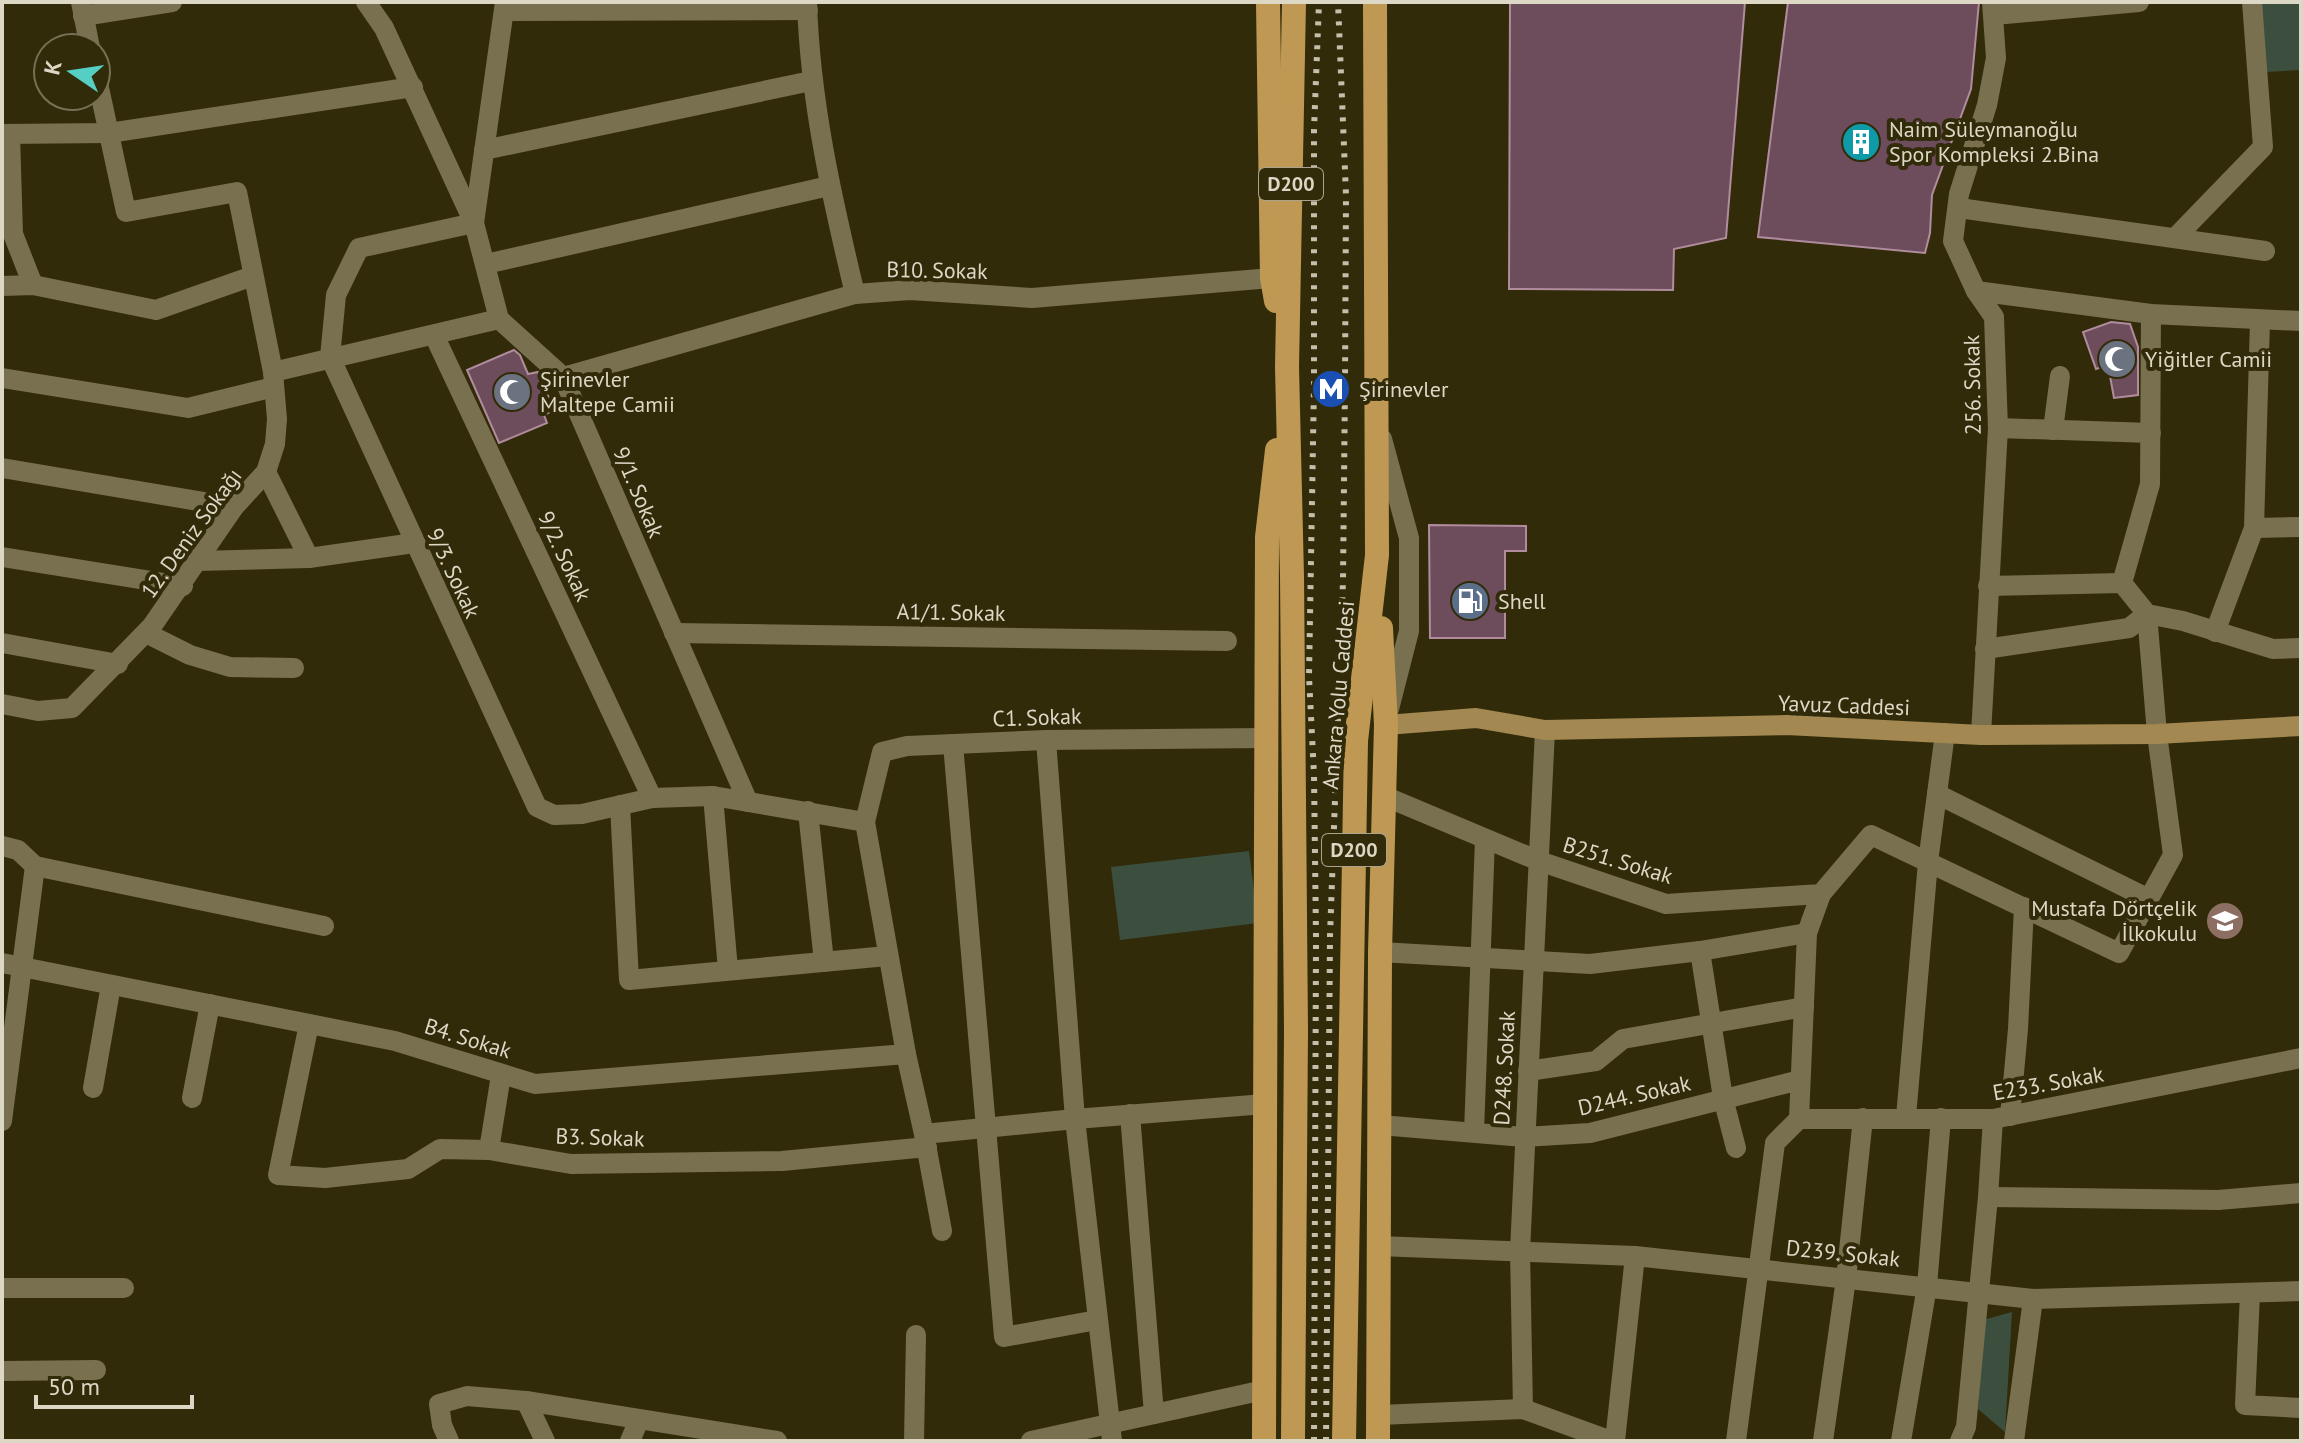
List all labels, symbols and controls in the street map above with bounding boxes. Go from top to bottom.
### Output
north arrow [32,32,112,112]
text: K [37,57,68,77]
place label: Naim Süleymanoğlu Spor Kompleksi 2.Bina [1889,115,2099,168]
building icon: Naim Süleymanoğlu Spor Kompleksi 2.Bina [1840,121,1882,163]
road number: D200 [1259,168,1323,200]
street label: B10. Sokak [886,255,988,285]
street label: 256. Sokak [1957,334,1987,435]
mosque icon: Yiğitler Camii [2096,338,2138,380]
place label: Yiğitler Camii [2145,345,2272,373]
place label: Şirinevler Maltepe Camii [540,365,675,418]
metro station icon: Şirinevler [1310,368,1352,410]
mosque icon: Şirinevler Maltepe Camii [491,371,533,413]
place label: Şirinevler [1359,375,1449,403]
street label: 9/1. Sokak [607,442,671,542]
street label: 12. Deniz Sokağı [134,462,248,604]
street label: 9/2. Sokak [532,507,598,606]
street label: 9/3. Sokak [421,524,487,623]
fuel station icon: Shell [1449,580,1491,622]
place label: Shell [1498,587,1546,615]
street label: A1/1. Sokak [896,597,1006,627]
street label: Ankara Yolu Caddesi [1316,599,1360,791]
street label: Yavuz Caddesi [1777,689,1911,721]
street label: C1. Sokak [992,701,1082,733]
street label: B251. Sokak [1560,830,1677,890]
road number: D200 [1322,834,1386,866]
place label: Mustafa Dörtçelik İlkokulu [2031,894,2197,947]
school or university icon: Mustafa Dörtçelik İlkokulu [2204,900,2246,942]
street label: D248. Sokak [1487,1010,1521,1126]
street label: B4. Sokak [421,1012,515,1065]
street label: E233. Sokak [1990,1059,2106,1107]
street label: D244. Sokak [1575,1068,1693,1122]
street label: B3. Sokak [555,1121,646,1153]
street label: D239. Sokak [1785,1233,1902,1273]
scale bar [36,1359,192,1409]
text: 50 m [48,1371,100,1402]

